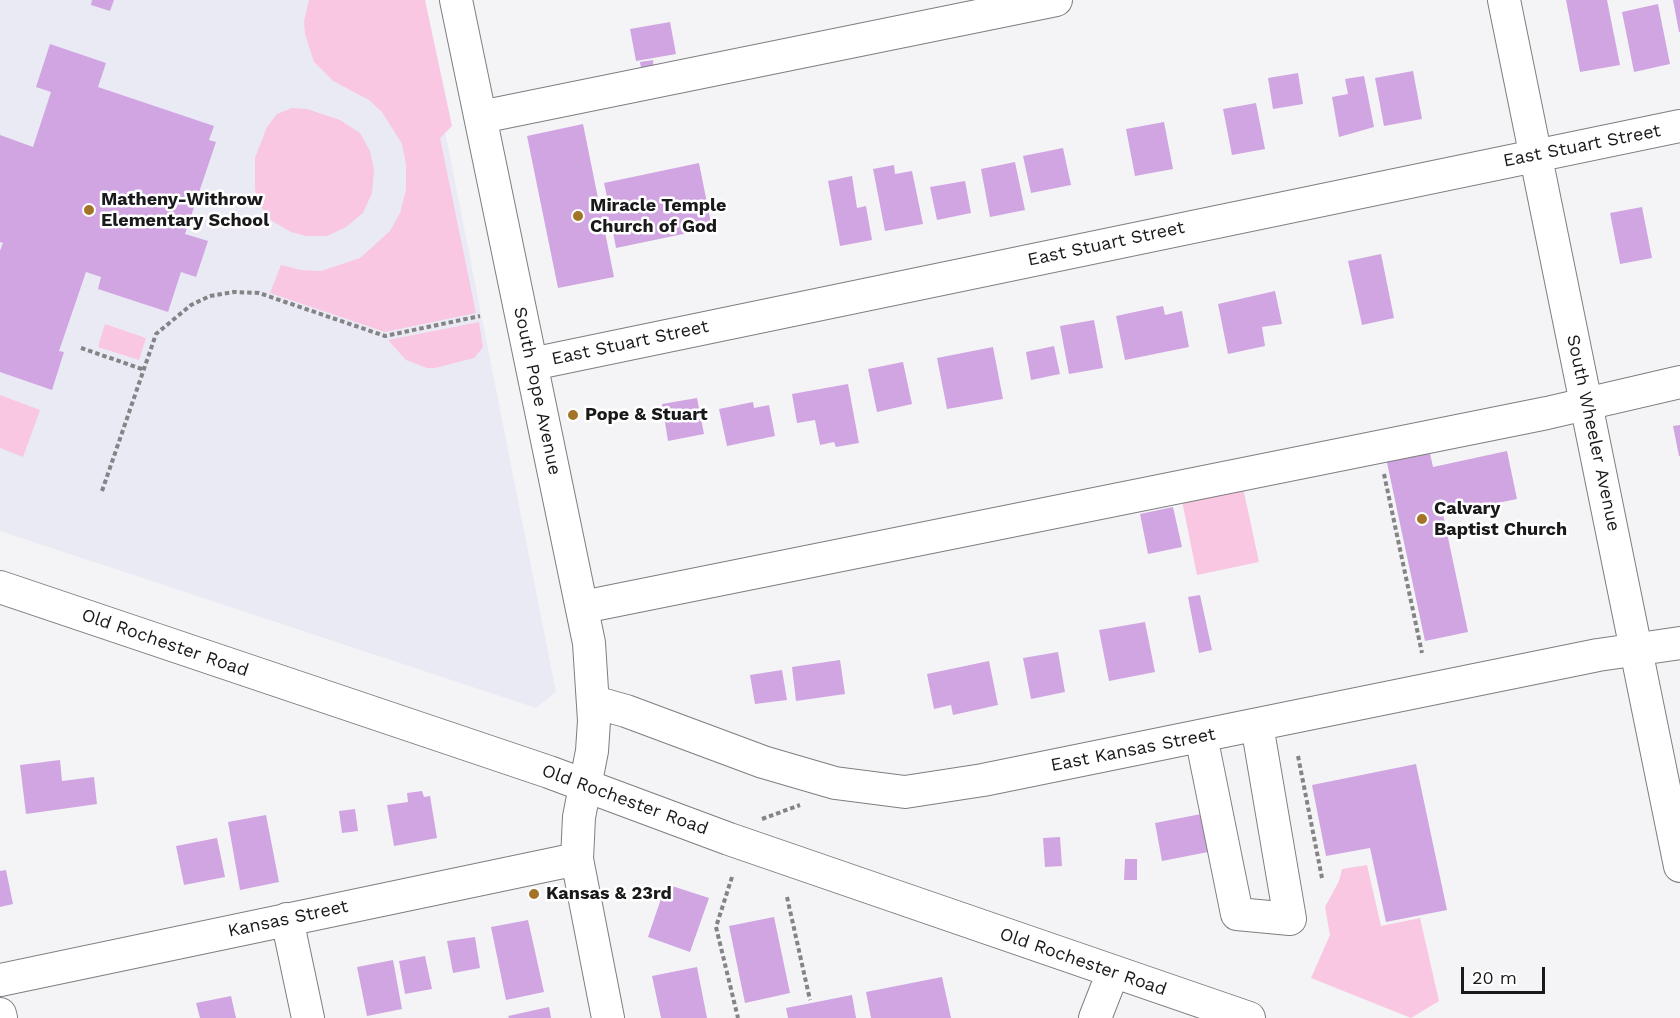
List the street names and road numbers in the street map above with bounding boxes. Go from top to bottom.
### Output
street label: East Stuart Street [1501,120,1663,172]
street label: East Stuart Street [1026,217,1186,271]
street label: South Pope Avenue [509,305,565,477]
street label: East Stuart Street [550,316,710,370]
street label: South Wheeler Avenue [1562,333,1624,533]
street label: Old Rochester Road [79,604,251,682]
street label: East Kansas Street [1049,723,1217,777]
street label: Old Rochester Road [539,760,711,840]
street label: Kansas Street [226,896,350,942]
street label: Old Rochester Road [997,923,1169,1001]

